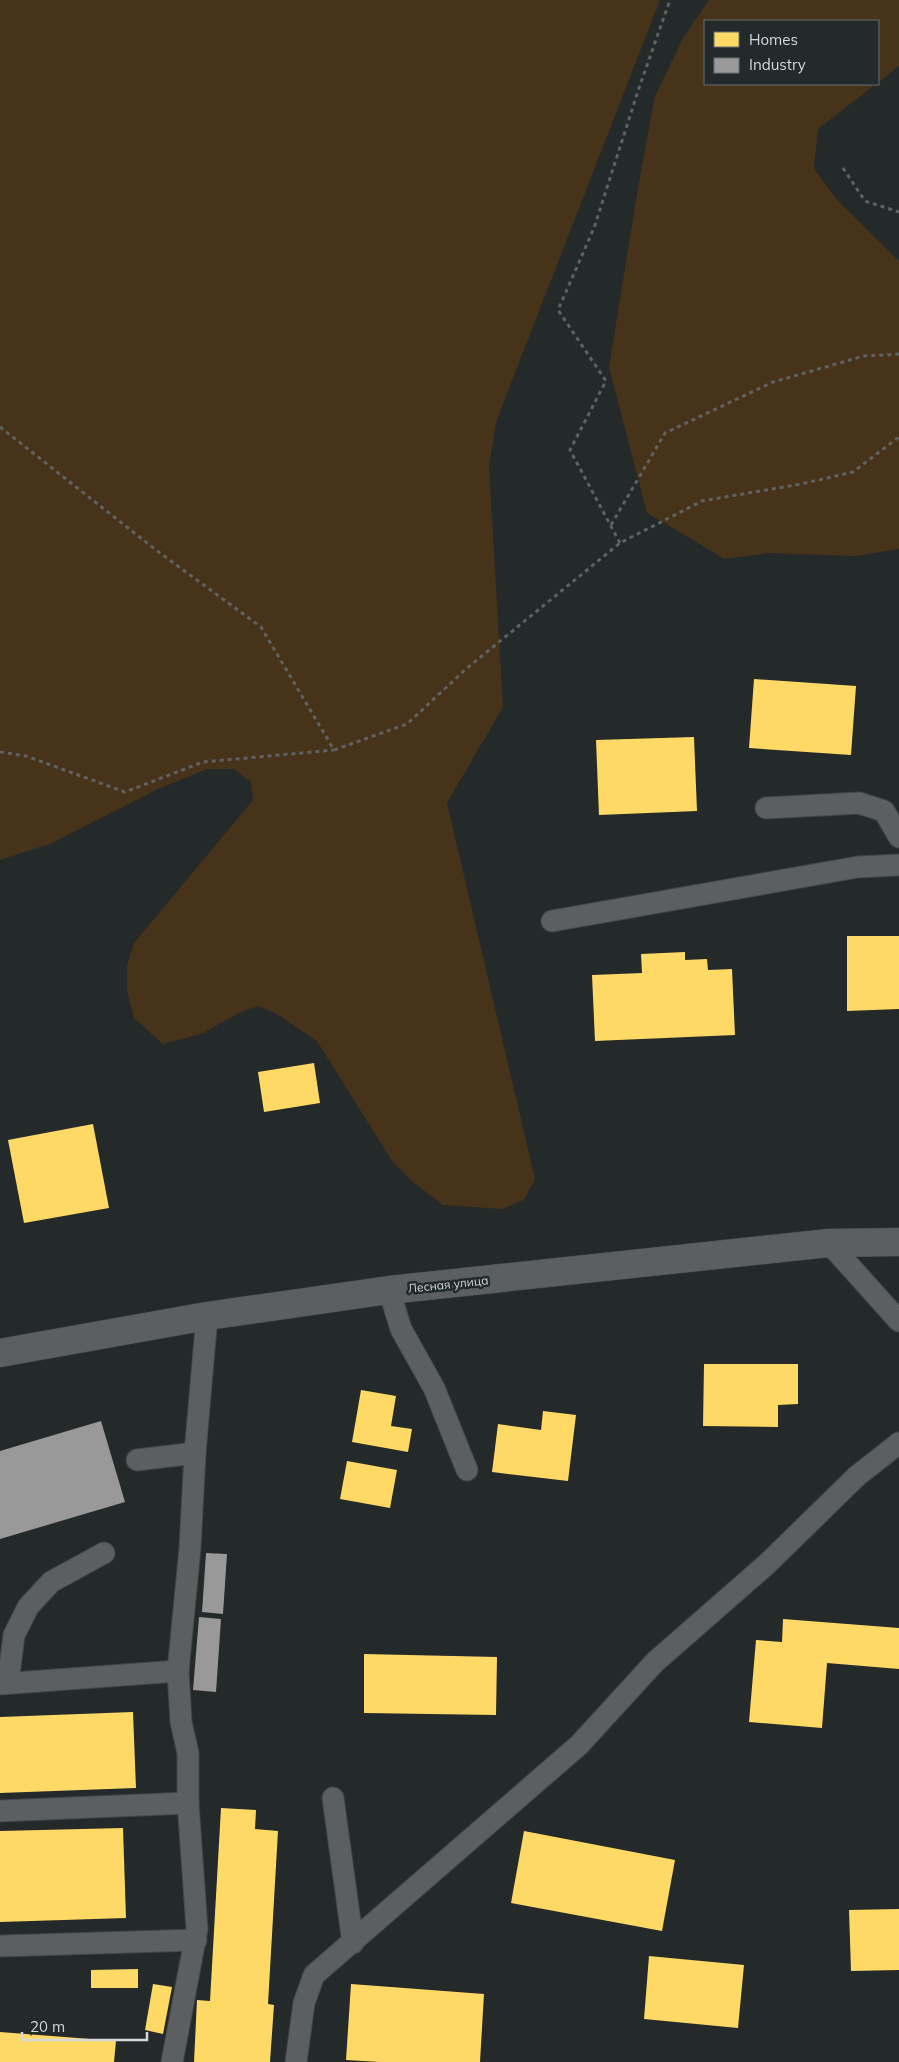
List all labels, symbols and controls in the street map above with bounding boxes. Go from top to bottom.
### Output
legend [704,20,879,85]
text: Homes [749,30,798,49]
text: Industry [749,55,806,74]
street label: Лесная улица [407,1272,489,1296]
scale bar [22,2010,148,2042]
text: 20 m [30,2017,65,2036]

